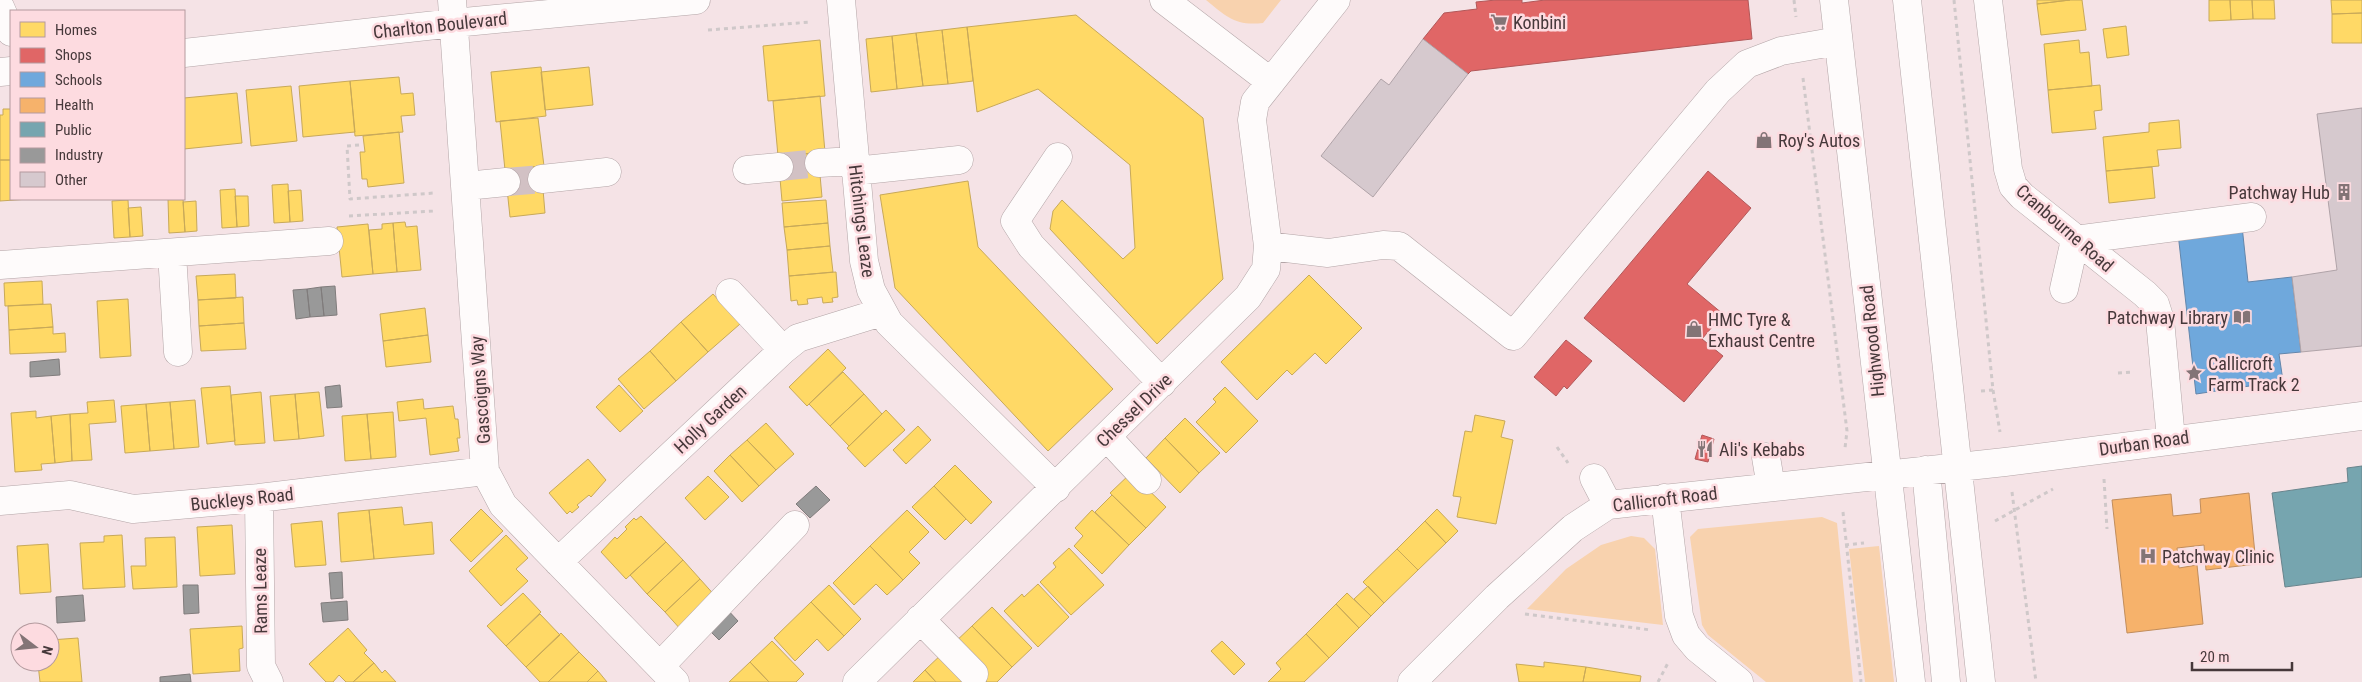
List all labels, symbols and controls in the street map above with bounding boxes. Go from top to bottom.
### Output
street label: Charlton Boulevard [372,8,508,42]
legend [10,10,185,200]
supermarket icon: Konbini [1489,12,1509,32]
place label: Konbini [1513,12,1566,33]
text: Homes [55,21,97,39]
text: Shops [55,46,92,64]
text: Schools [55,71,102,89]
text: Health [55,96,94,114]
text: Public [55,121,92,139]
shop icon: Roy's Autos [1754,130,1774,150]
place label: Roy's Autos [1778,130,1860,151]
text: Industry [55,146,103,164]
street label: Hitchings Leaze [845,163,879,279]
text: Other [55,171,88,189]
street label: Cranbourne Road [2012,180,2118,276]
place label: Patchway Hub [2229,182,2330,203]
building icon: Patchway Hub [2334,182,2354,202]
street label: Highwood Road [1856,284,1888,398]
place label: Patchway Library [2107,307,2228,328]
library icon: Patchway Library [2232,307,2252,327]
place label: HMC Tyre & Exhaust Centre [1708,309,1815,351]
shop icon: HMC Tyre & Exhaust Centre [1684,319,1704,339]
street label: Gascoigns Way [466,335,494,445]
place label: Callicroft Farm Track 2 [2208,353,2300,395]
place icon: Callicroft Farm Track 2 [2184,363,2204,383]
street label: Chessel Drive [1092,369,1176,451]
street label: Holly Garden [670,380,750,458]
street label: Durban Road [2098,426,2190,460]
restaurant icon: Ali's Kebabs [1695,439,1715,459]
place label: Ali's Kebabs [1719,439,1805,460]
street label: Callicroft Road [1612,482,1718,516]
street label: Buckleys Road [189,483,295,515]
hospital icon: Patchway Clinic [2138,546,2158,566]
place label: Patchway Clinic [2162,546,2274,567]
street label: Rams Leaze [249,548,271,634]
north arrow [10,622,60,672]
scale bar [2192,640,2292,672]
text: N [39,644,56,657]
text: 20 m [2200,648,2230,666]

